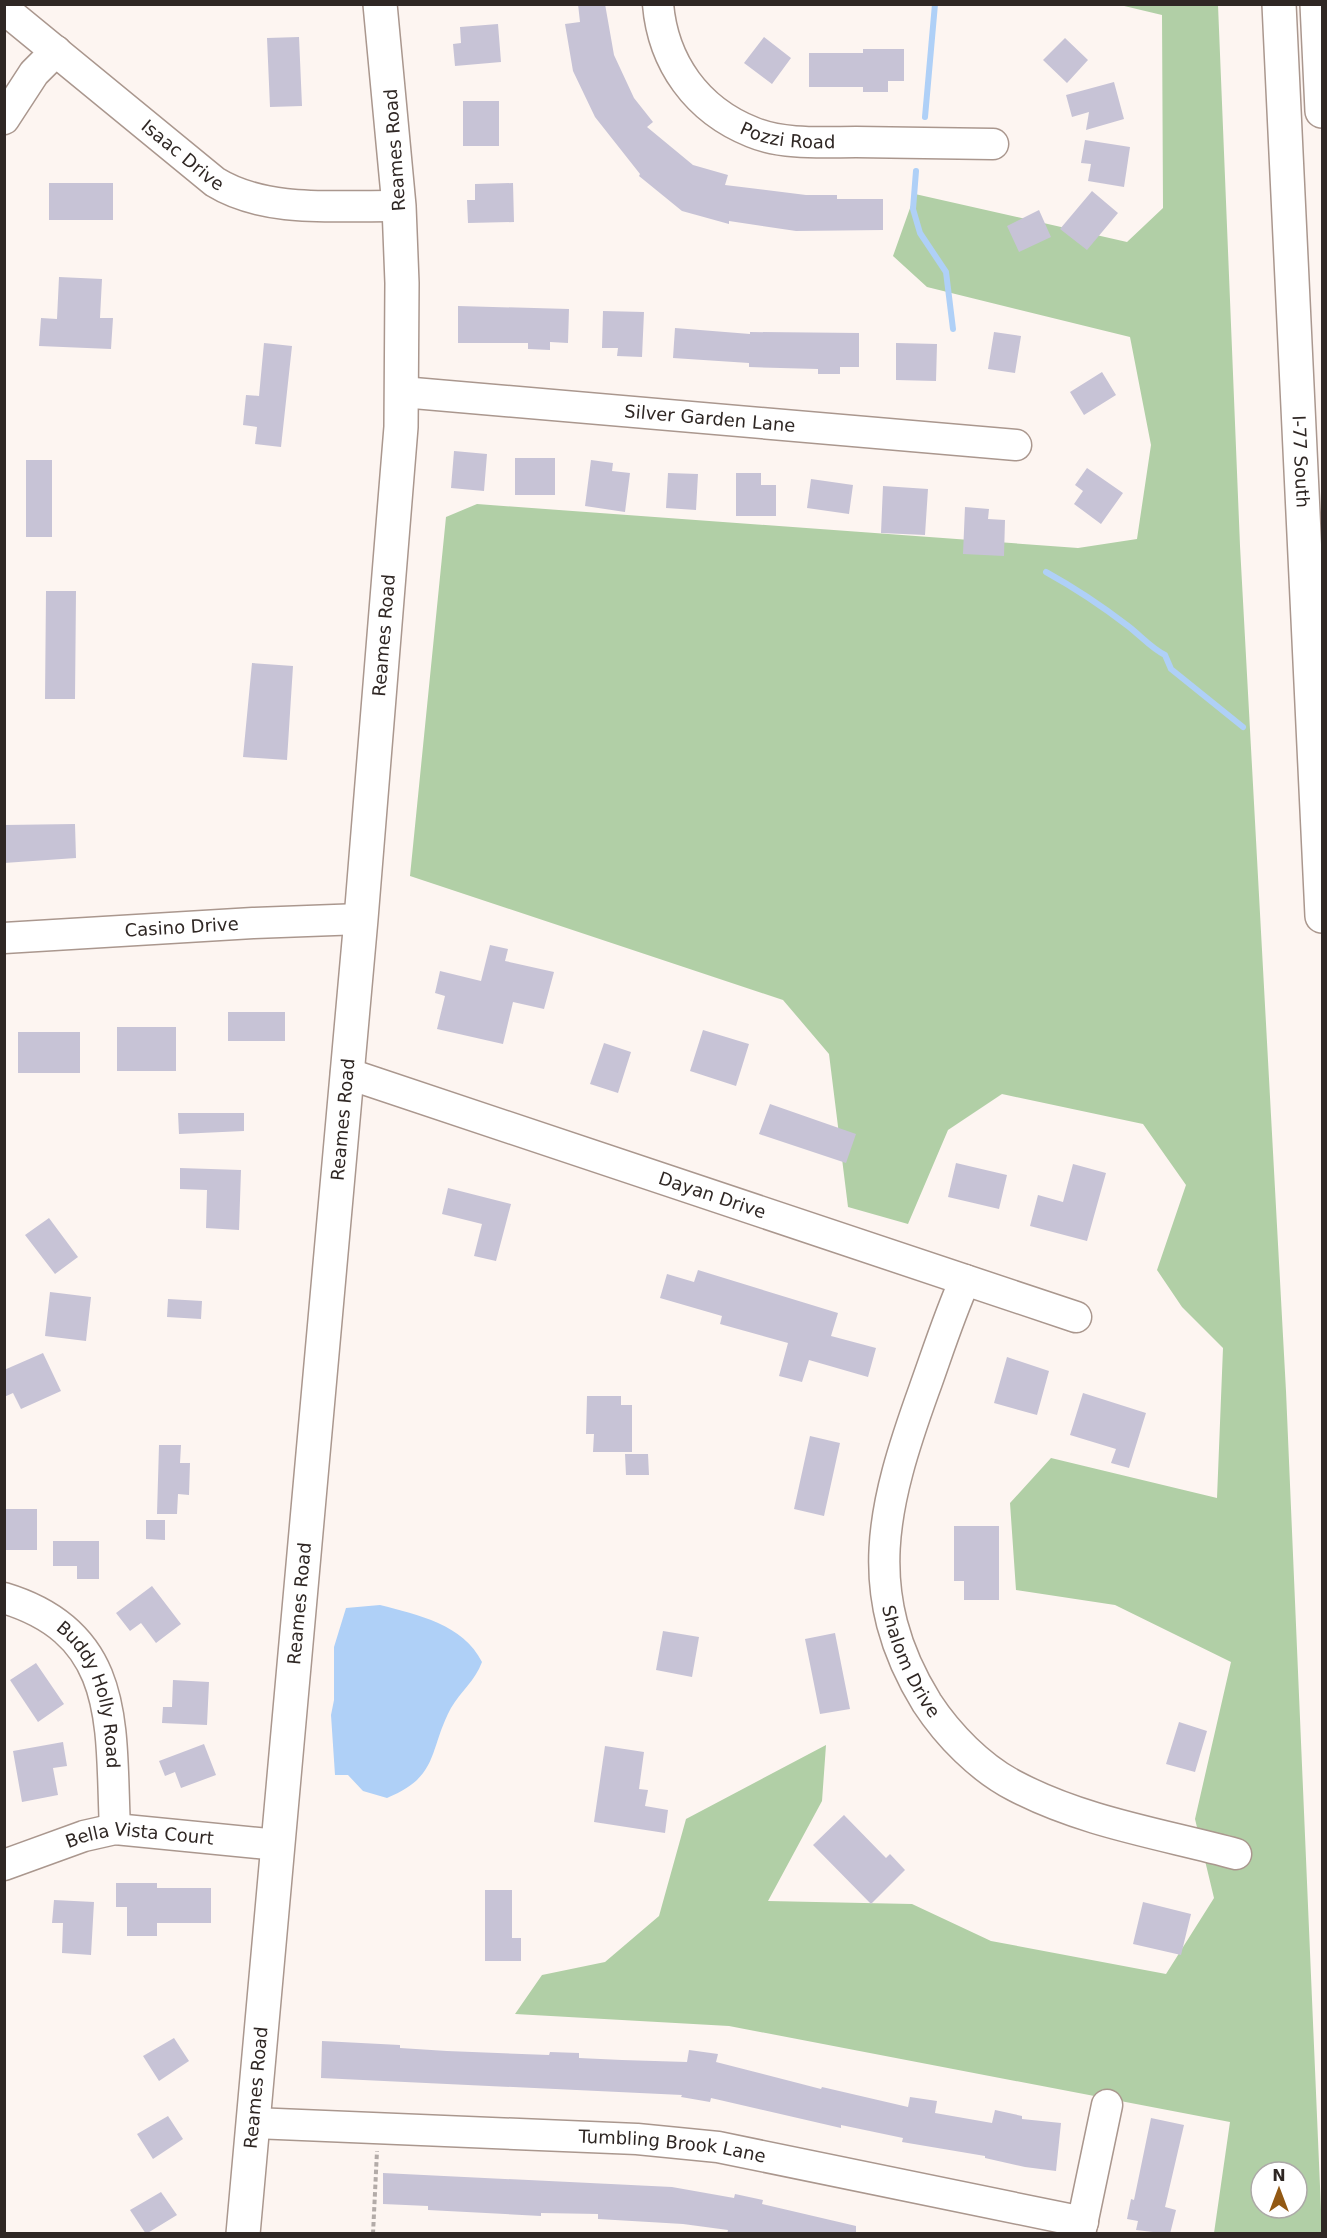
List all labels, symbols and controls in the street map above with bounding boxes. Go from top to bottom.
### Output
street label: Reames Road [380,88,409,212]
street label: Isaac Drive [137,115,228,195]
street label: Pozzi Road [737,117,835,152]
street label: Silver Garden Lane [623,400,796,436]
street label: I-77 South [1288,415,1314,508]
street label: Reames Road [368,573,399,697]
street label: Casino Drive [124,913,239,941]
street label: Reames Road [327,1057,358,1182]
street label: Dayan Drive [656,1167,769,1223]
street label: Reames Road [283,1541,315,1666]
street label: Shalom Drive [878,1603,945,1721]
street label: Buddy Holly Road [53,1616,124,1769]
street label: Bella Vista Court [62,1818,215,1852]
street label: Reames Road [240,2025,272,2150]
street label: Tumbling Brook Lane [577,2126,768,2167]
north arrow [1249,2160,1309,2220]
text: N [1272,2166,1286,2185]

